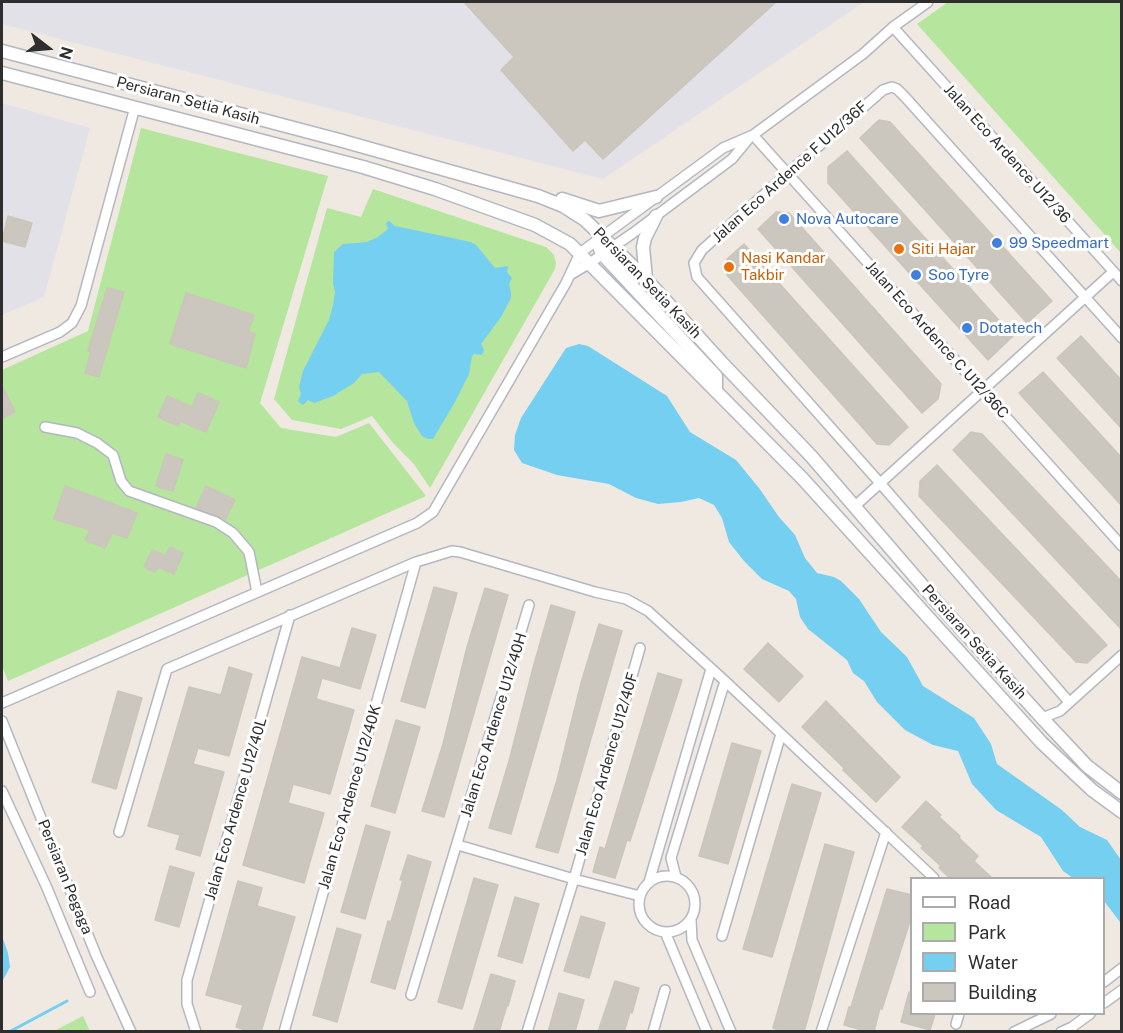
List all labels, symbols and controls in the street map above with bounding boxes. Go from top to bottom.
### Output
north arrow [18,18,78,78]
text: N [55,44,77,62]
street label: Persiaran Setia Kasih [114,73,262,129]
street label: Jalan Eco Ardence U12/36 [940,81,1074,227]
street label: Jalan Eco Ardence F U12/36F [709,98,871,246]
place label: Nova Autocare [796,210,899,228]
marker: Nova Autocare [777,212,791,226]
street label: Persiaran Setia Kasih [589,224,705,342]
place label: 99 Speedmart [1009,234,1109,252]
marker: 99 Speedmart [990,236,1004,250]
place label: Siti Hajar [911,240,976,258]
marker: Siti Hajar [892,242,906,256]
place label: Nasi Kandar Takbir [741,249,826,284]
street label: Jalan Eco Ardence C U12/36C [862,258,1012,422]
marker: Nasi Kandar Takbir [722,260,736,274]
place label: Soo Tyre [928,266,989,284]
marker: Soo Tyre [909,268,923,282]
place label: Dotatech [979,319,1042,337]
marker: Dotatech [960,321,974,335]
street label: Persiaran Setia Kasih [918,581,1030,703]
street label: Jalan Eco Ardence U12/40H [457,630,531,820]
street label: Jalan Eco Ardence U12/40F [572,670,642,858]
street label: Jalan Eco Ardence U12/40K [315,703,385,891]
street label: Jalan Eco Ardence U12/40L [201,715,271,903]
street label: Persiaran Pegaga [34,817,96,937]
legend [910,877,1105,1015]
text: Road [968,892,1011,913]
text: Park [968,922,1006,943]
text: Water [968,952,1018,973]
text: Building [968,982,1037,1003]

